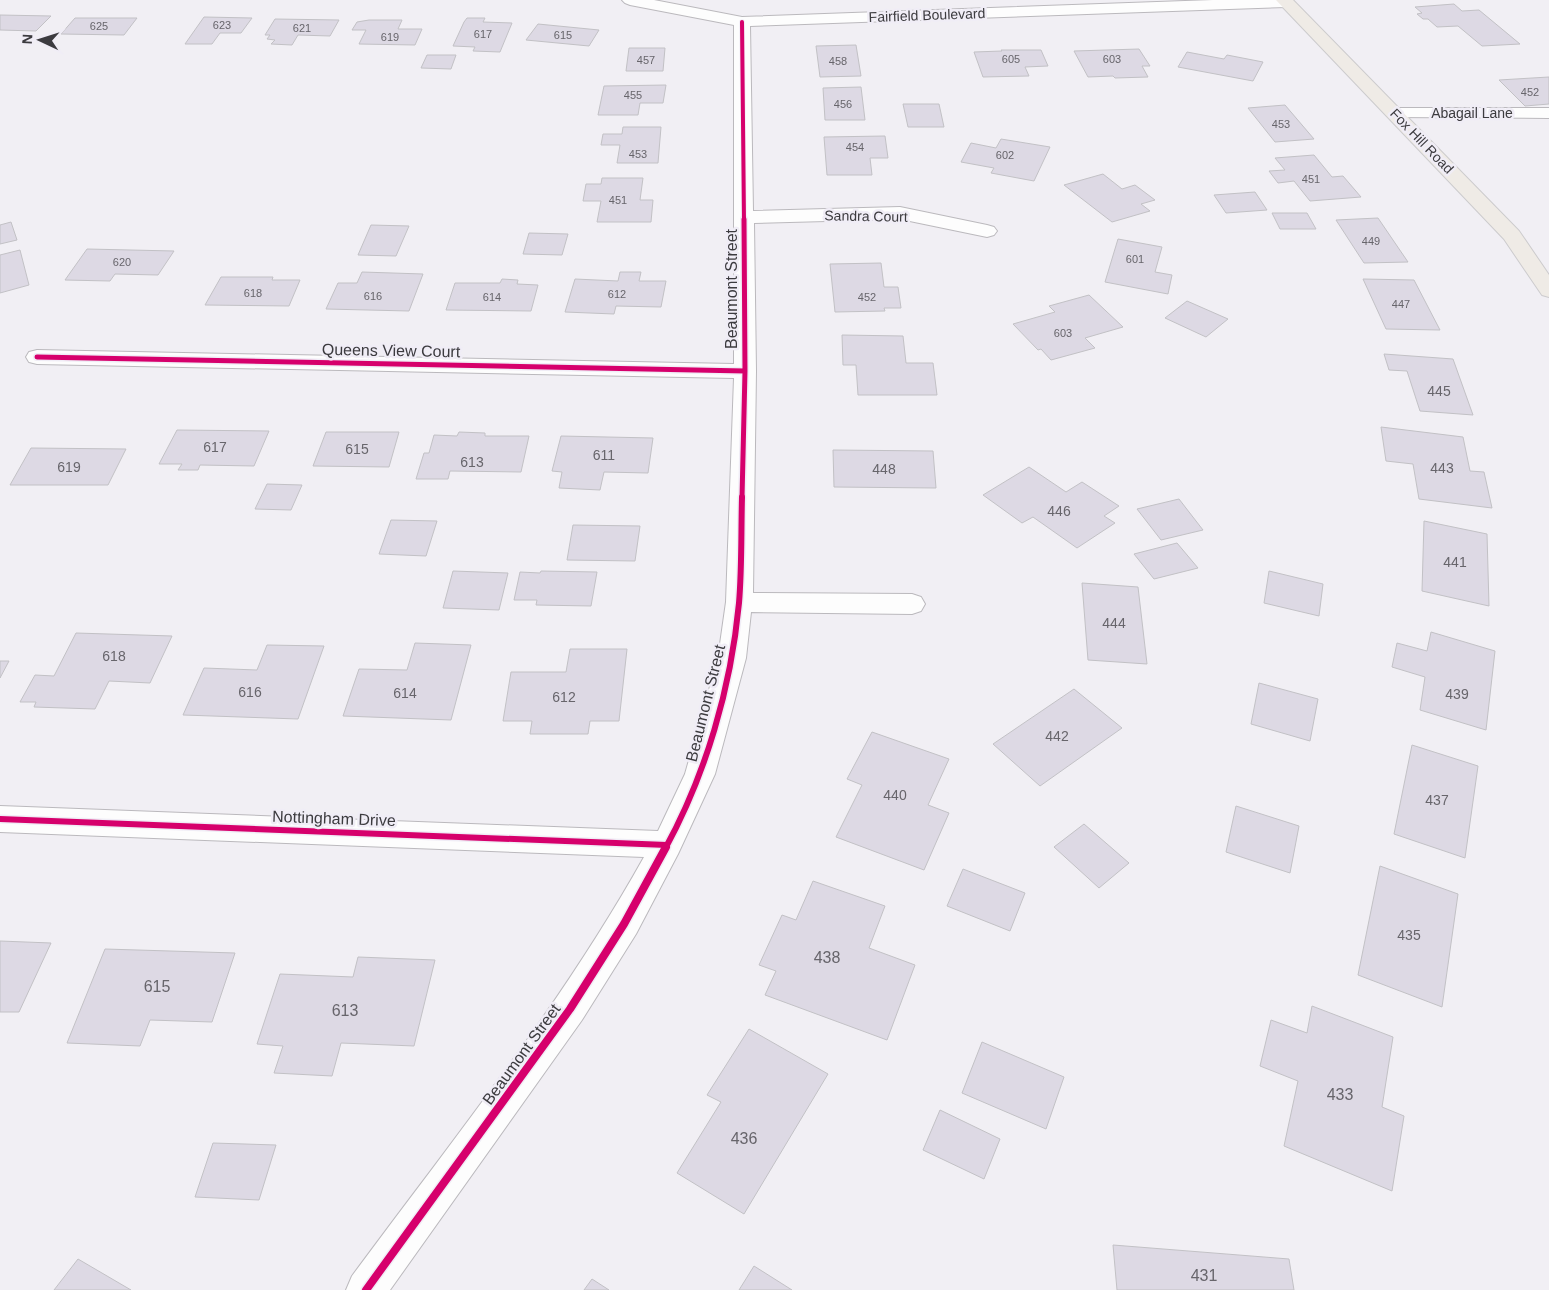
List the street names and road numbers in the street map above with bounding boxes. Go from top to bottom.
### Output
street label: Fairfield Boulevard [868,5,986,25]
street label: Fox Hill Road [1387,105,1457,177]
street label: Abagail Lane [1431,105,1513,121]
street label: Sandra Court [824,207,908,225]
street label: Beaumont Street [723,228,740,349]
street label: Queens View Court [322,341,461,360]
street label: Beaumont Street [683,642,728,763]
street label: Nottingham Drive [272,808,396,829]
street label: Beaumont Street [479,1000,564,1108]

